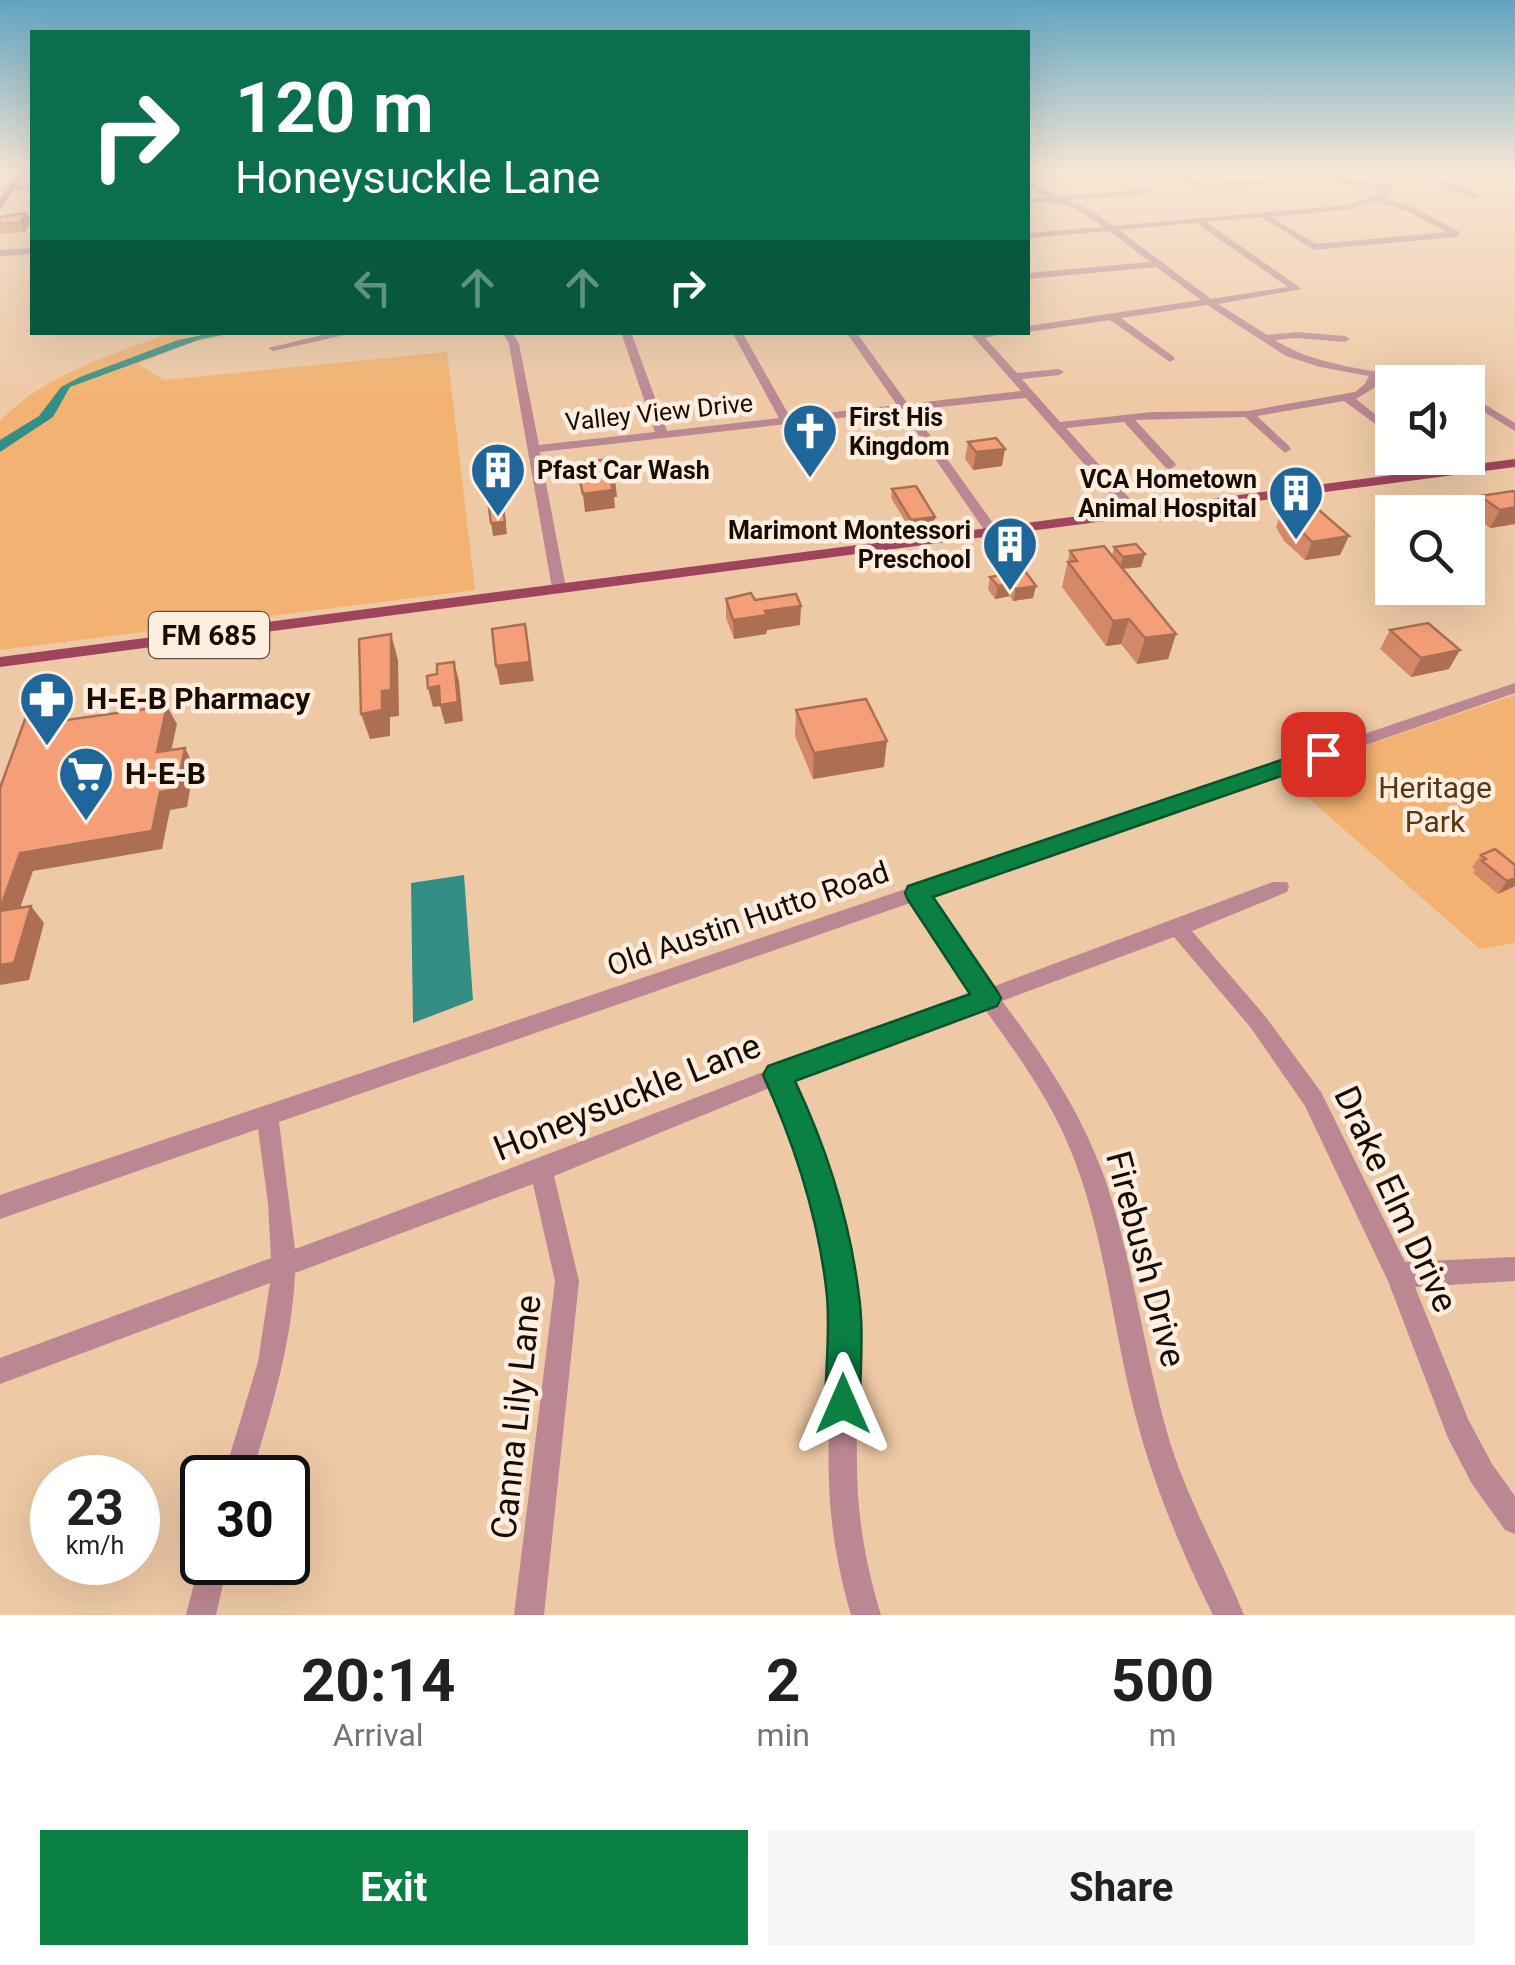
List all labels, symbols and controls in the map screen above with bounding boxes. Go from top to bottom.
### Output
text: 120 m [235,67,434,149]
icon: right [70,70,200,200]
text: Honeysuckle Lane [235,151,600,204]
icon: left [345,260,400,315]
icon: ahead [450,260,505,315]
icon: ahead [555,260,610,315]
icon: right [660,260,715,315]
map controls [1375,365,1485,605]
button: sound [1375,365,1485,475]
street label: Valley View Drive [564,388,754,437]
church icon: First His Kingdom [780,401,840,480]
place label: First His Kingdom [849,403,950,461]
building icon: Pfast Car Wash [468,440,528,519]
place label: Pfast Car Wash [537,456,710,485]
building icon: VCA Hometown Animal Hospital [1266,463,1326,542]
place label: VCA Hometown Animal Hospital [1078,465,1257,523]
button: search [1375,495,1485,605]
building icon: Marimont Montessori Preschool [980,514,1040,593]
place label: Marimont Montessori Preschool [728,516,971,574]
road number: FM 685 [149,612,269,658]
pharmacy icon: H-E-B Pharmacy [17,669,77,748]
place label: H-E-B Pharmacy [86,681,311,716]
pin [1281,712,1366,797]
icon: arrive [1296,727,1351,782]
supermarket icon: H-E-B [56,744,116,823]
place label: H-E-B [125,756,206,791]
park label: Heritage Park [1378,770,1492,839]
street label: Old Austin Hutto Road [602,854,893,983]
street label: Honeysuckle Lane [488,1025,767,1170]
street label: Drake Elm Drive [1325,1080,1466,1319]
street label: Firebush Drive [1097,1147,1194,1371]
street label: Canna Lily Lane [483,1293,550,1541]
position arrow [791,1352,895,1456]
speed limit sign: 30 [180,1455,310,1585]
text: 23 [66,1479,124,1537]
text: km/h [66,1531,124,1560]
text: 20:14 [301,1645,456,1716]
text: 2 [766,1645,800,1716]
text: 500 [1111,1645,1214,1716]
text: Arrival [333,1716,424,1754]
text: min [756,1716,810,1754]
text: m [1148,1716,1176,1754]
button: Exit [40,1830,748,1945]
button: Share [768,1830,1475,1945]

